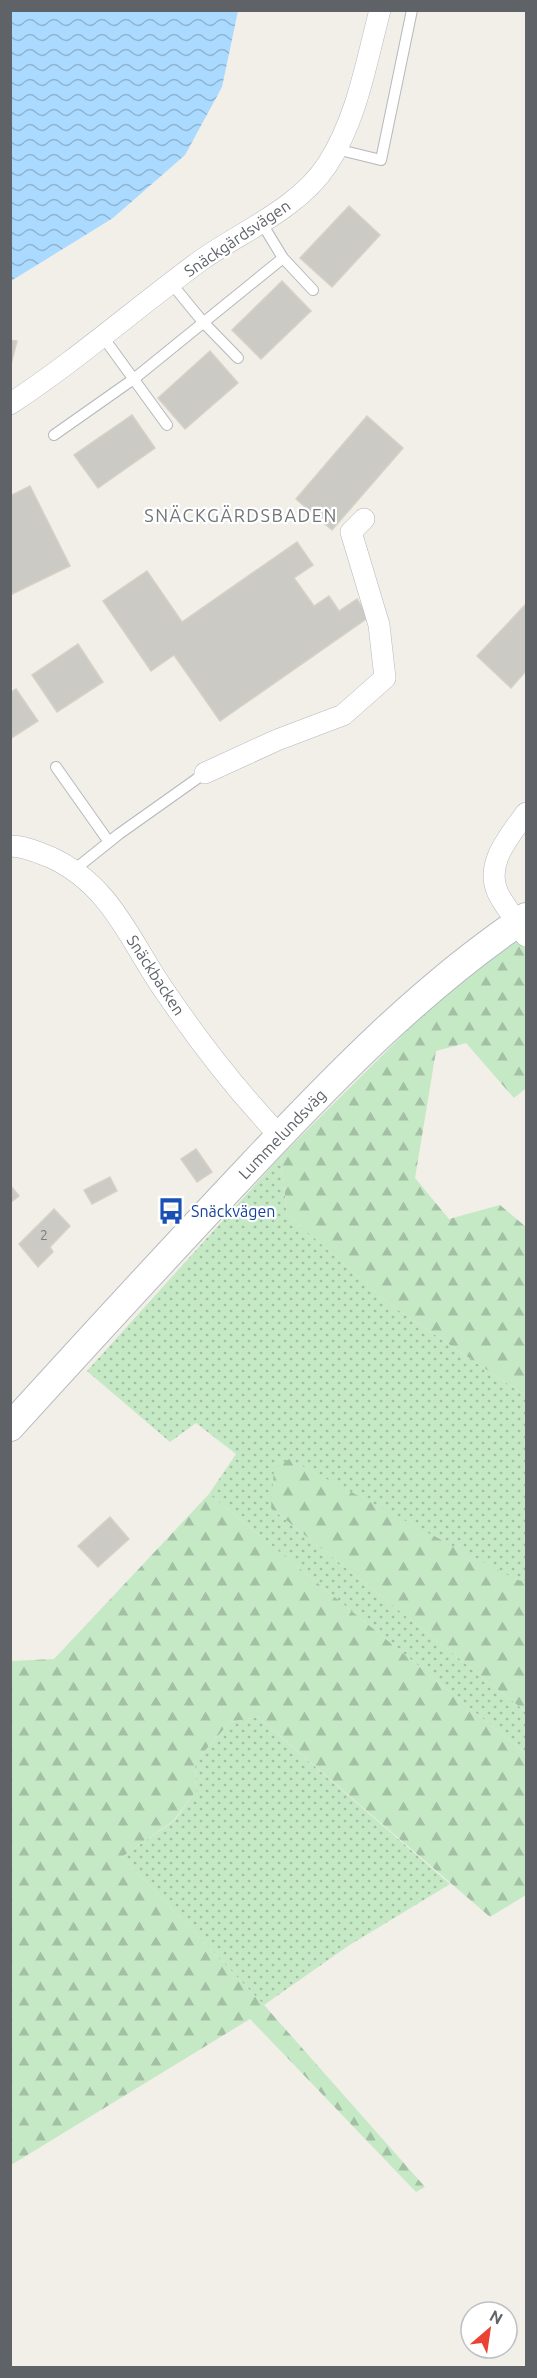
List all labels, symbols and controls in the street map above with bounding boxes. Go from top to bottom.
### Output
street label: Snäckgärdsvägen [181,196,293,280]
district label: SNÄCKGÄRDSBADEN [144,505,338,525]
street label: Snäckbacken [123,931,189,1019]
street label: Lummelundsväg [235,1085,329,1183]
bus stop icon: Snäckvägen [156,1196,186,1226]
place label: Snäckvägen [191,1202,275,1220]
house number: 2 [40,1227,48,1243]
north arrow [459,2300,519,2360]
text: N [487,2306,506,2328]

